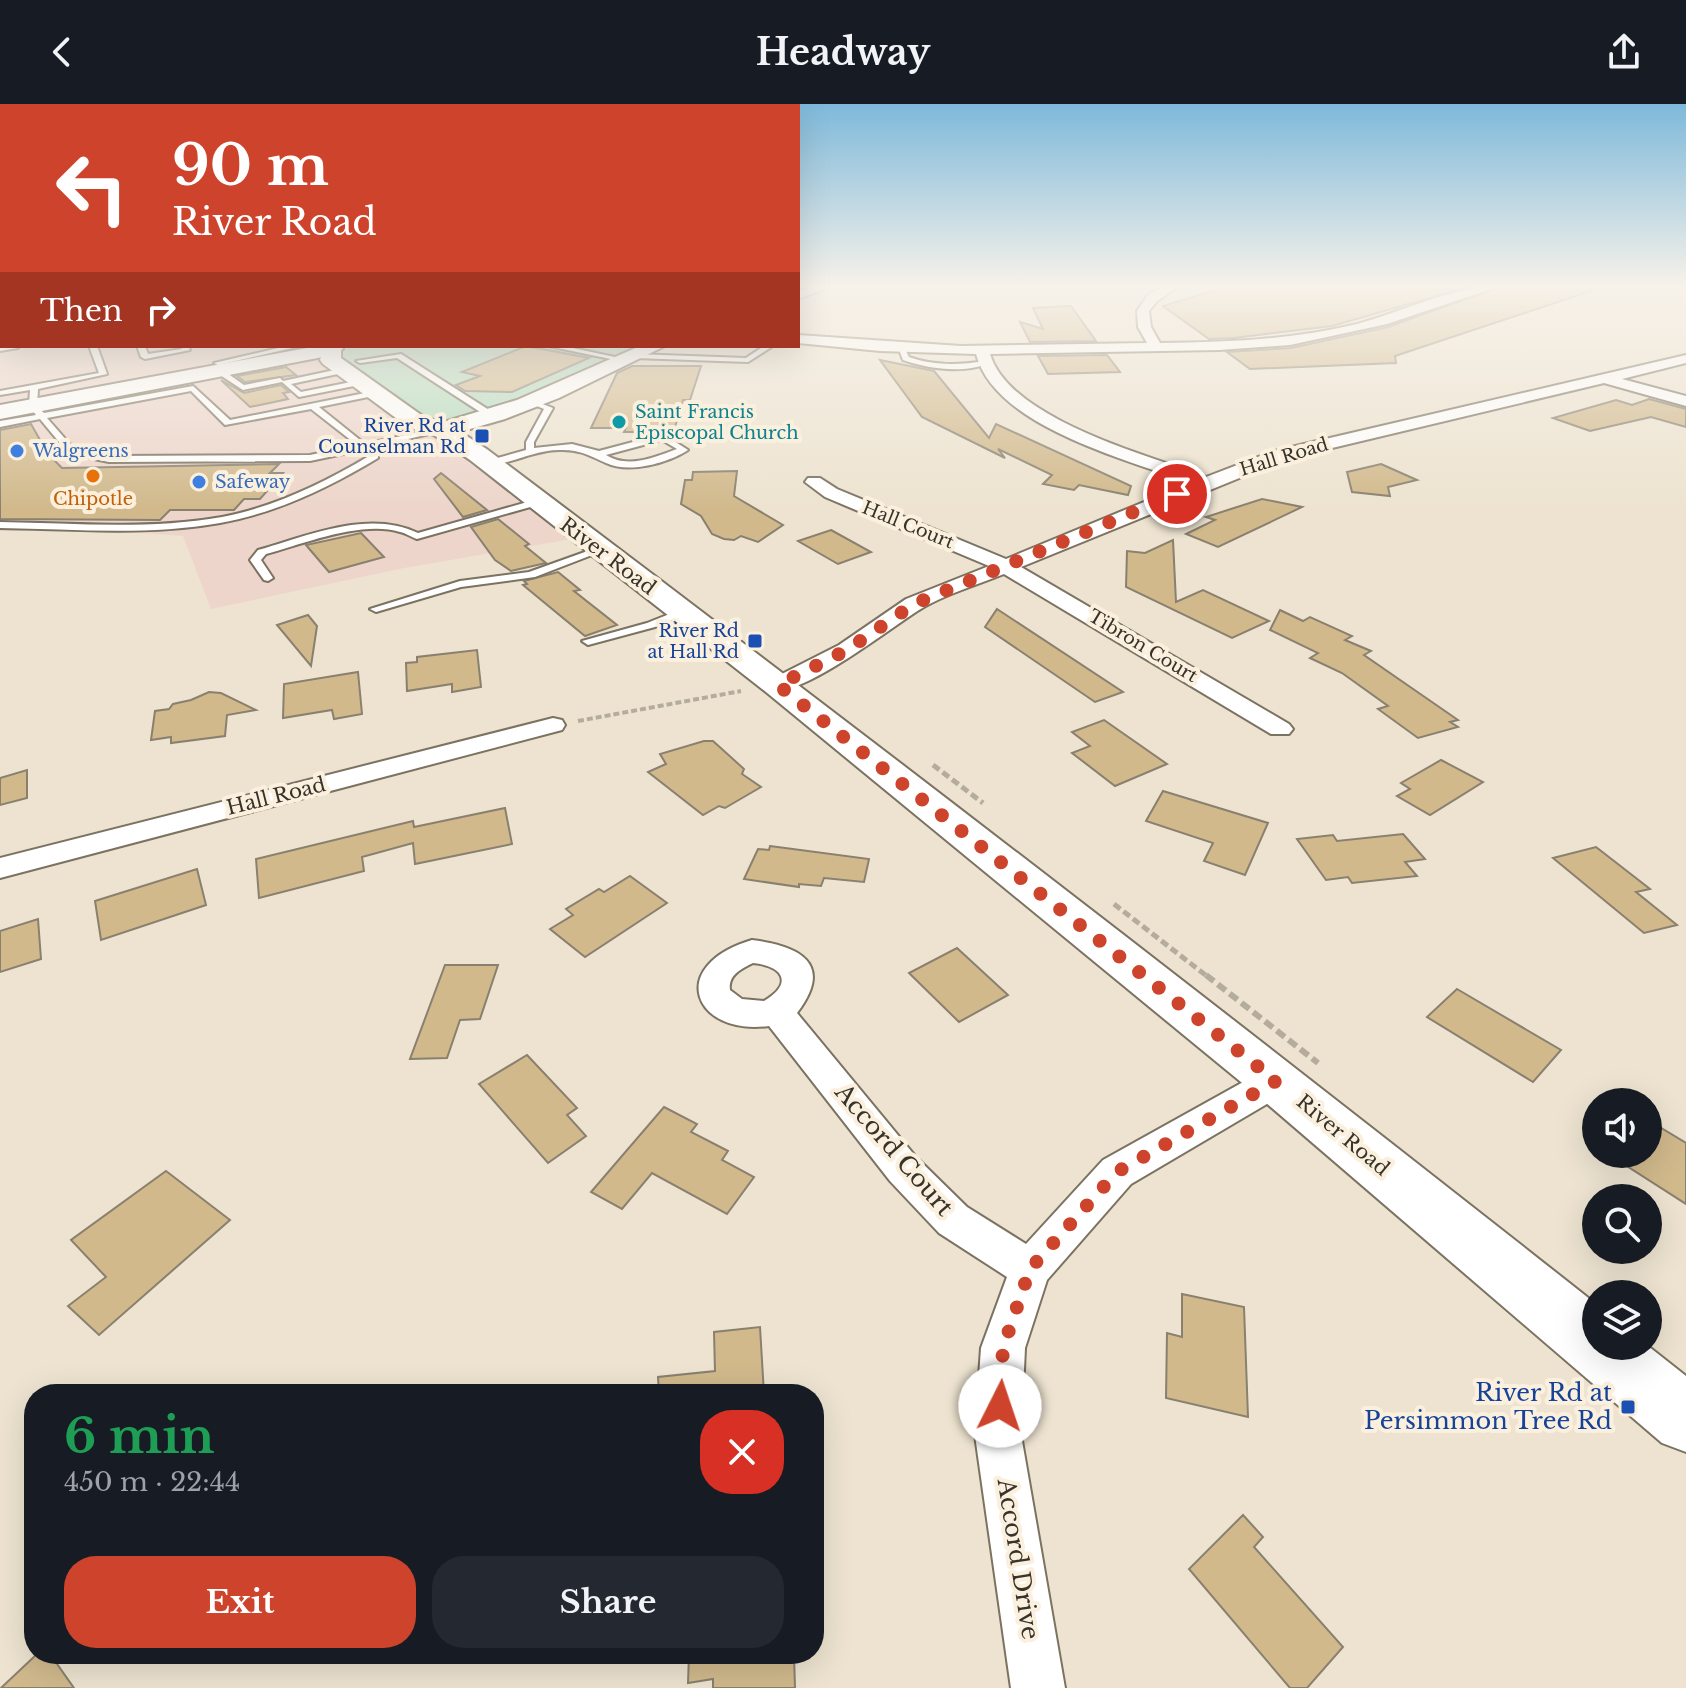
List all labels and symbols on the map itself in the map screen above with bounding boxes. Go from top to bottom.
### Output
place label: Saint Francis Episcopal Church [635,401,799,444]
marker: Saint Francis Episcopal Church [610,413,628,431]
place label: River Rd at Counselman Rd [318,415,466,458]
marker: River Rd at Counselman Rd [473,427,491,445]
street label: Hall Road [1237,433,1331,481]
place label: Walgreens [32,440,129,462]
marker: Walgreens [8,442,26,460]
pin [1143,460,1211,528]
marker: Chipotle [84,467,102,485]
place label: Safeway [215,471,291,493]
marker: Safeway [190,473,208,491]
place label: Chipotle [53,488,133,510]
street label: Hall Court [859,497,957,553]
street label: River Road [555,512,661,600]
street label: Tibron Court [1085,605,1202,687]
place label: River Rd at Hall Rd [647,620,739,663]
marker: River Rd at Hall Rd [746,632,764,650]
street label: Hall Road [224,772,328,820]
street label: Accord Court [829,1077,960,1222]
street label: River Road [1292,1089,1394,1181]
position arrow [958,1364,1042,1448]
place label: River Rd at Persimmon Tree Rd [1364,1378,1612,1435]
marker: River Rd at Persimmon Tree Rd [1619,1398,1637,1416]
street label: Accord Drive [991,1475,1046,1641]

